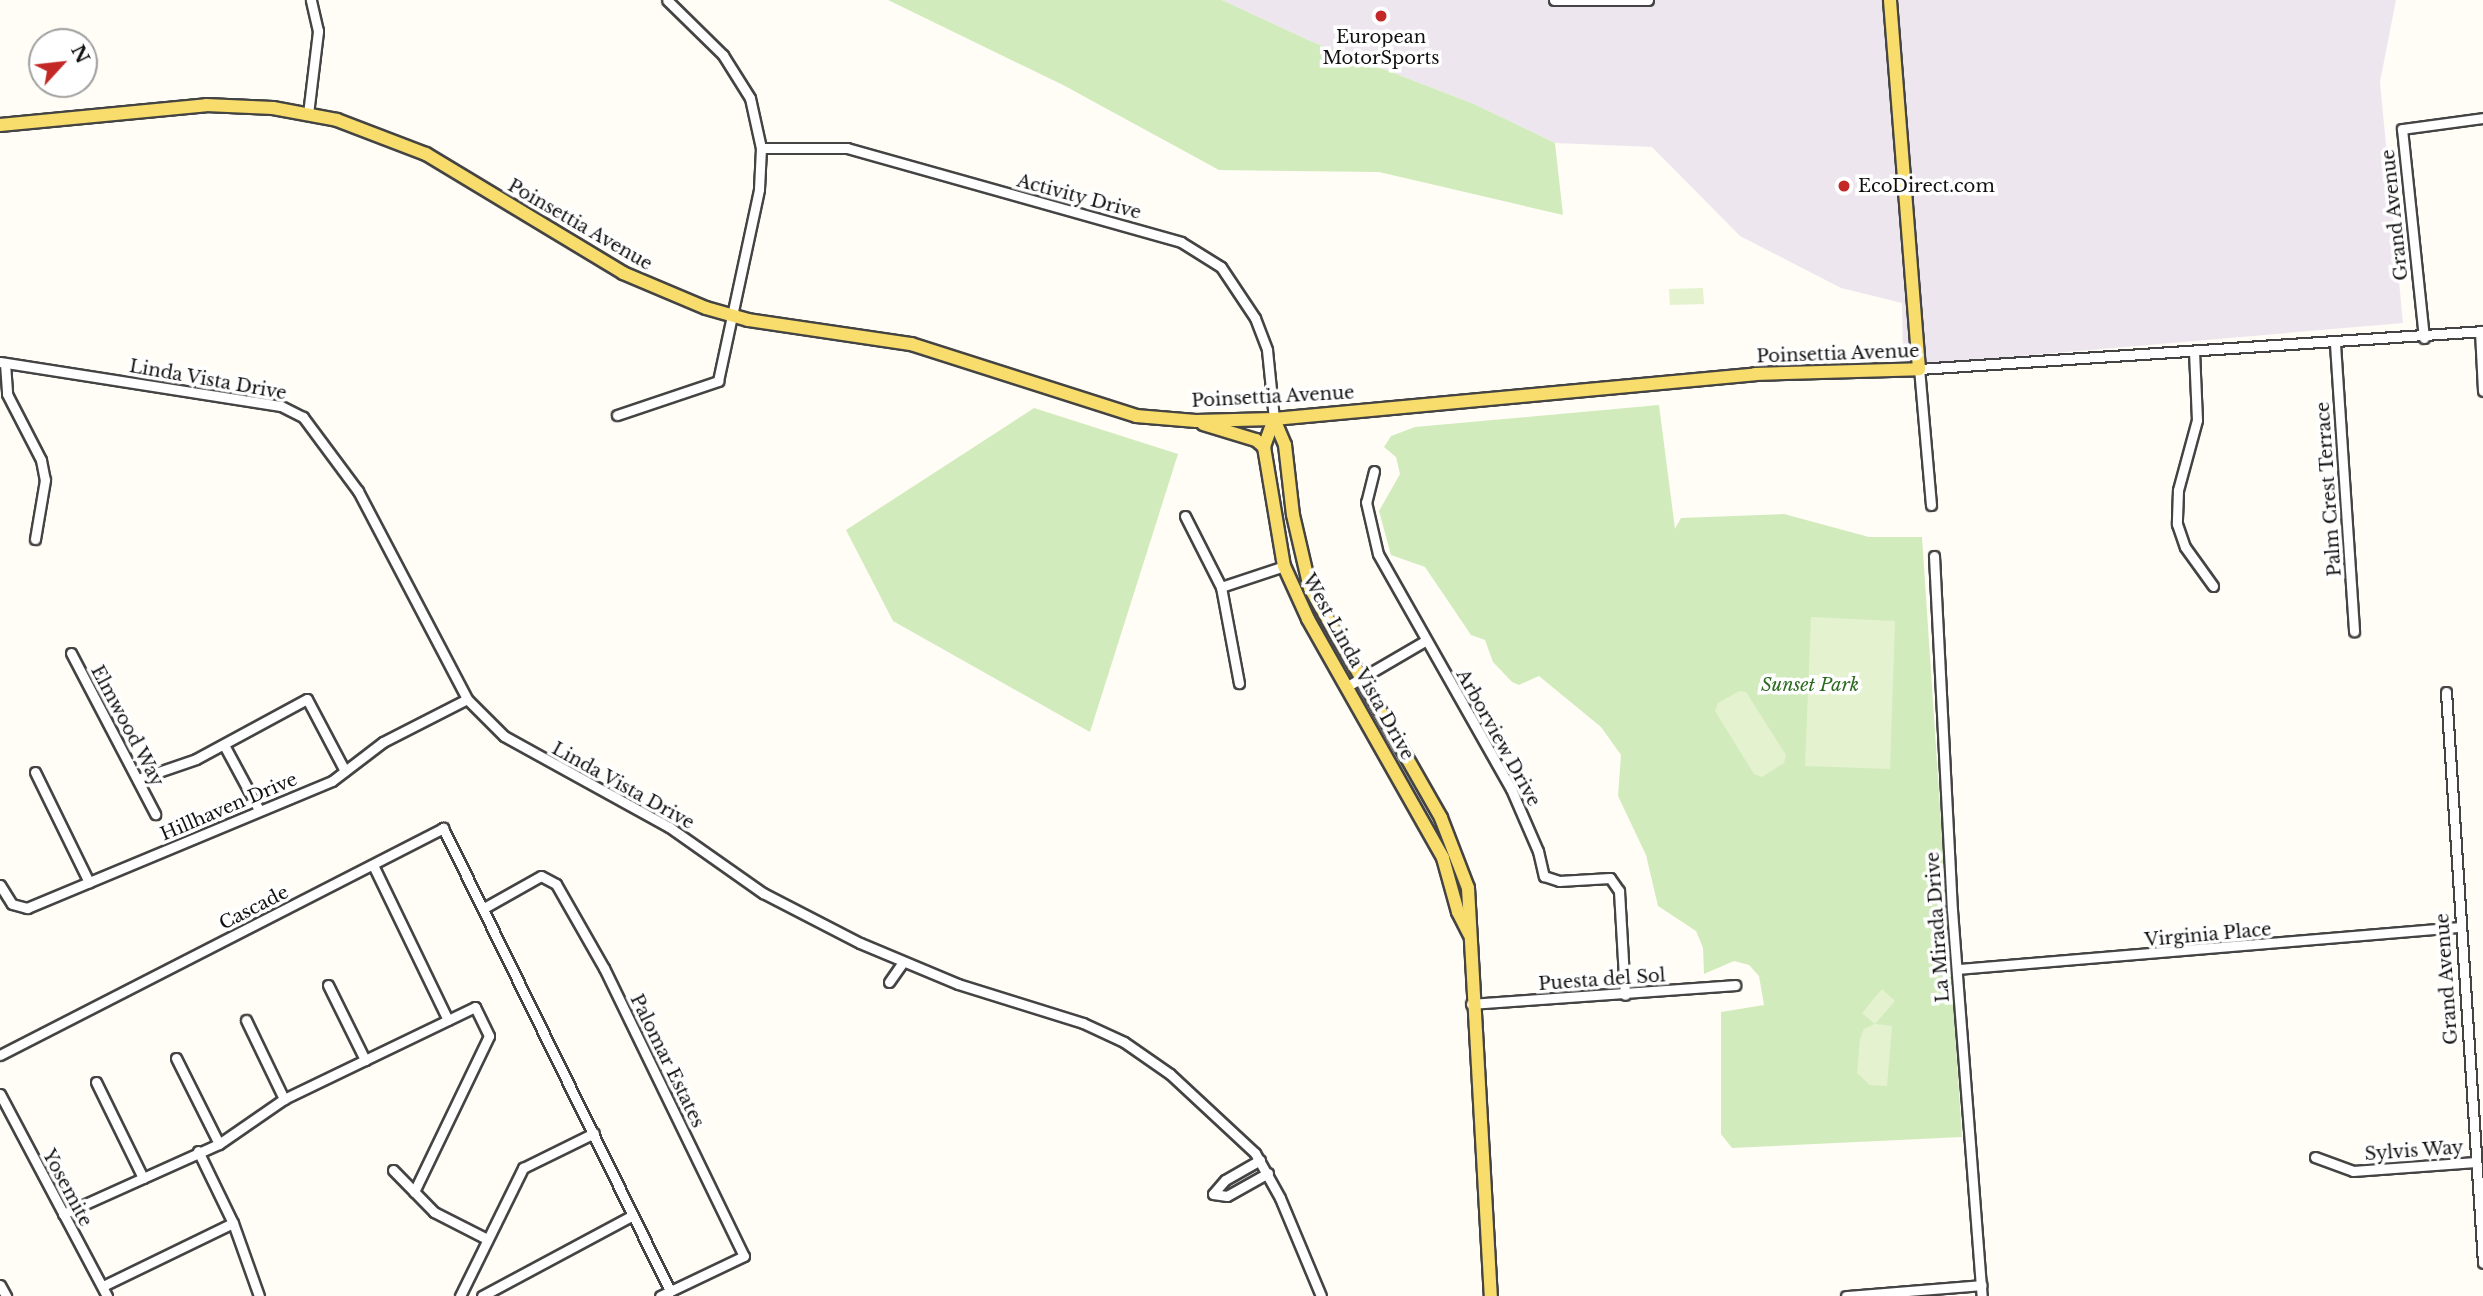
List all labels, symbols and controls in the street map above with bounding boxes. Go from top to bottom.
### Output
marker: European MotorSports [1373,8,1389,24]
place label: European MotorSports [1322,27,1440,70]
north arrow [28,28,98,98]
text: N [66,41,95,67]
street label: Grand Avenue [2377,148,2413,282]
street label: Activity Drive [1014,170,1144,224]
street label: Poinsettia Avenue [504,175,656,275]
place label: EcoDirect.com [1858,175,1995,197]
marker: EcoDirect.com [1836,178,1852,194]
street label: Poinsettia Avenue [1756,340,1920,368]
street label: Linda Vista Drive [127,355,289,405]
street label: Poinsettia Avenue [1191,382,1355,412]
street label: Palm Crest Terrace [2312,401,2346,577]
street label: West Linda Vista Drive [1297,570,1419,764]
street label: Elmwood Way [86,662,168,790]
street label: Arborview Drive [1451,666,1545,810]
park label: Sunset Park [1761,674,1859,696]
street label: Linda Vista Drive [548,738,698,834]
street label: Hillhaven Drive [157,768,301,846]
street label: La Mirada Drive [1922,851,1954,1003]
street label: Cascade [216,881,292,935]
street label: Grand Avenue [2432,912,2462,1046]
street label: Virginia Place [2144,919,2272,951]
street label: Puesta del Sol [1538,965,1666,995]
street label: Palomar Estates [625,991,709,1131]
street label: Sylvis Way [2364,1137,2464,1165]
street label: Yosemite [38,1146,96,1230]

